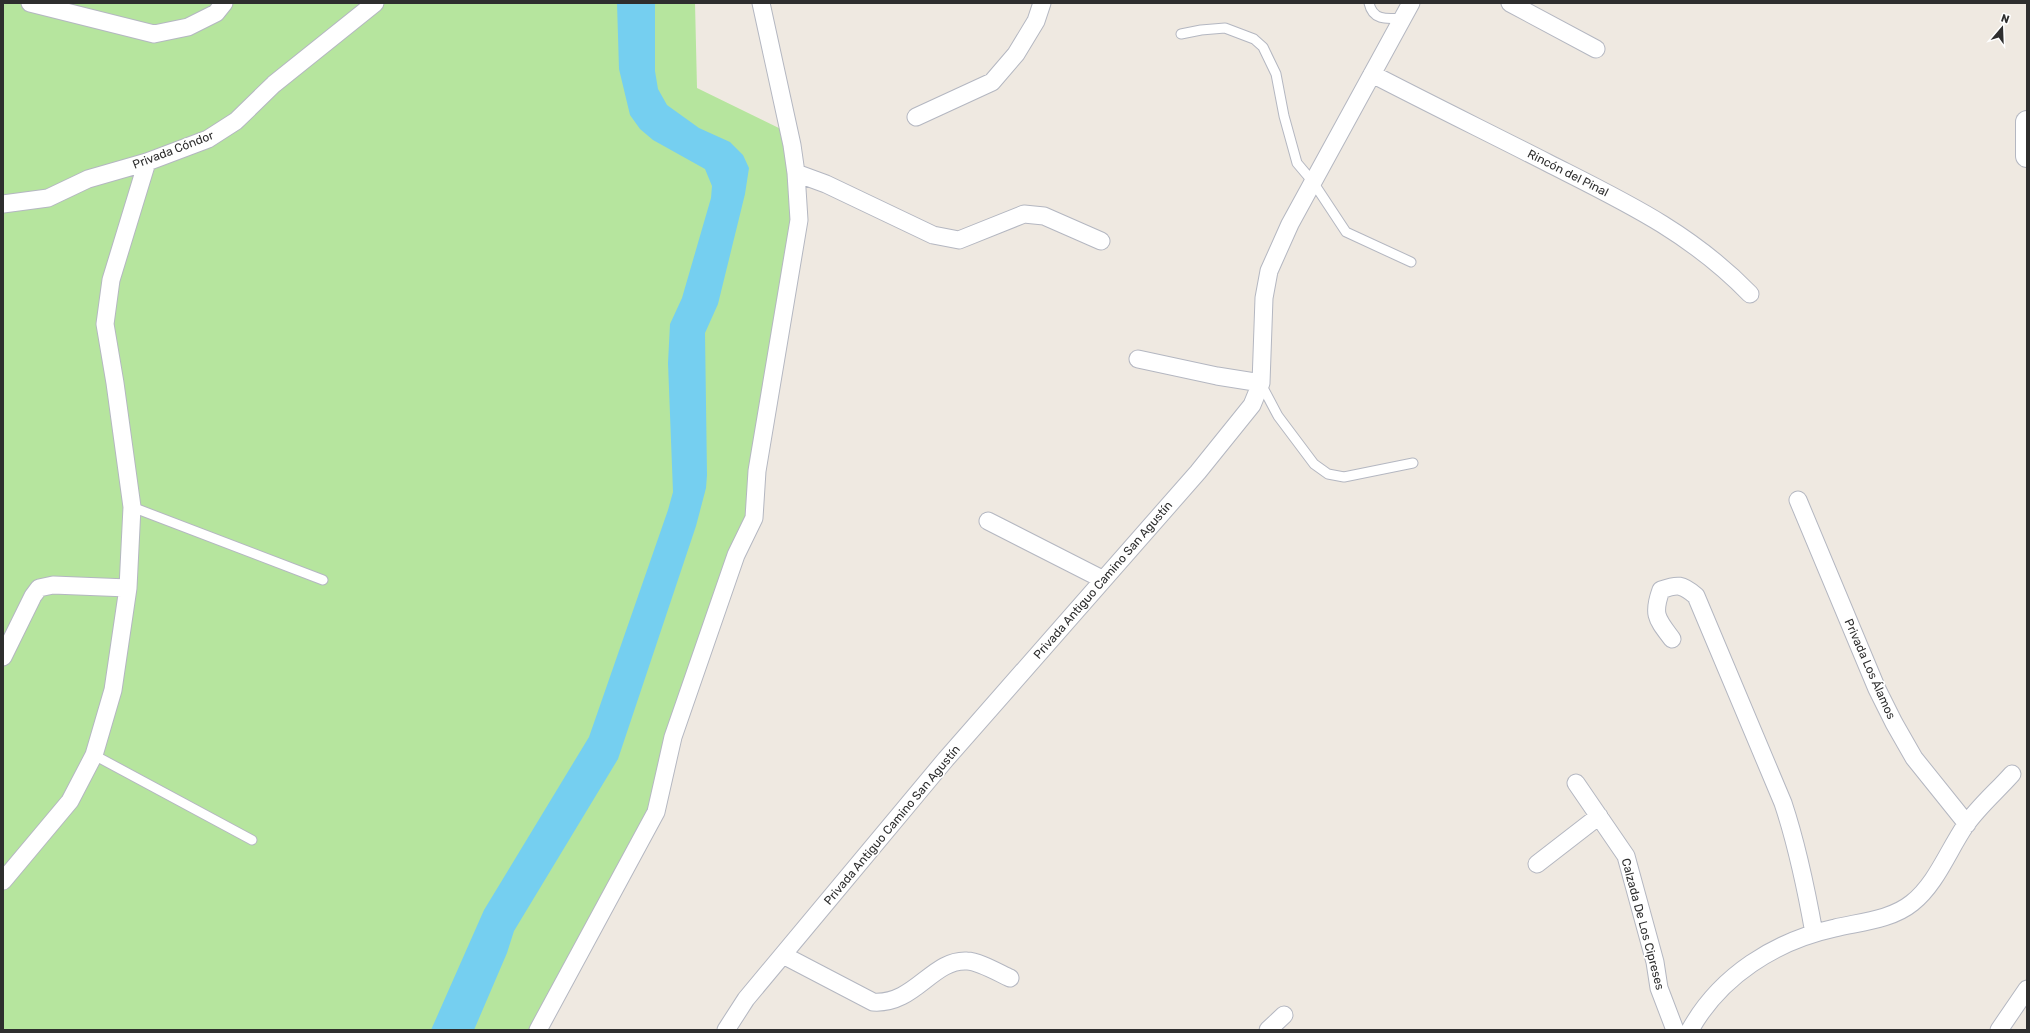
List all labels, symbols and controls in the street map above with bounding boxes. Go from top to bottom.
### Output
north arrow [1982,8,2022,48]
text: N [1999,12,2011,26]
street label: Privada Cóndor [131,128,216,172]
street label: Rincón del Pinal [1525,147,1611,199]
street label: Privada Antiguo Camino San Agustín [1031,498,1175,662]
street label: Privada Los Álamos [1842,617,1898,721]
street label: Privada Antiguo Camino San Agustín [821,742,963,908]
street label: Calzada De Los Cipreses [1619,857,1667,991]

